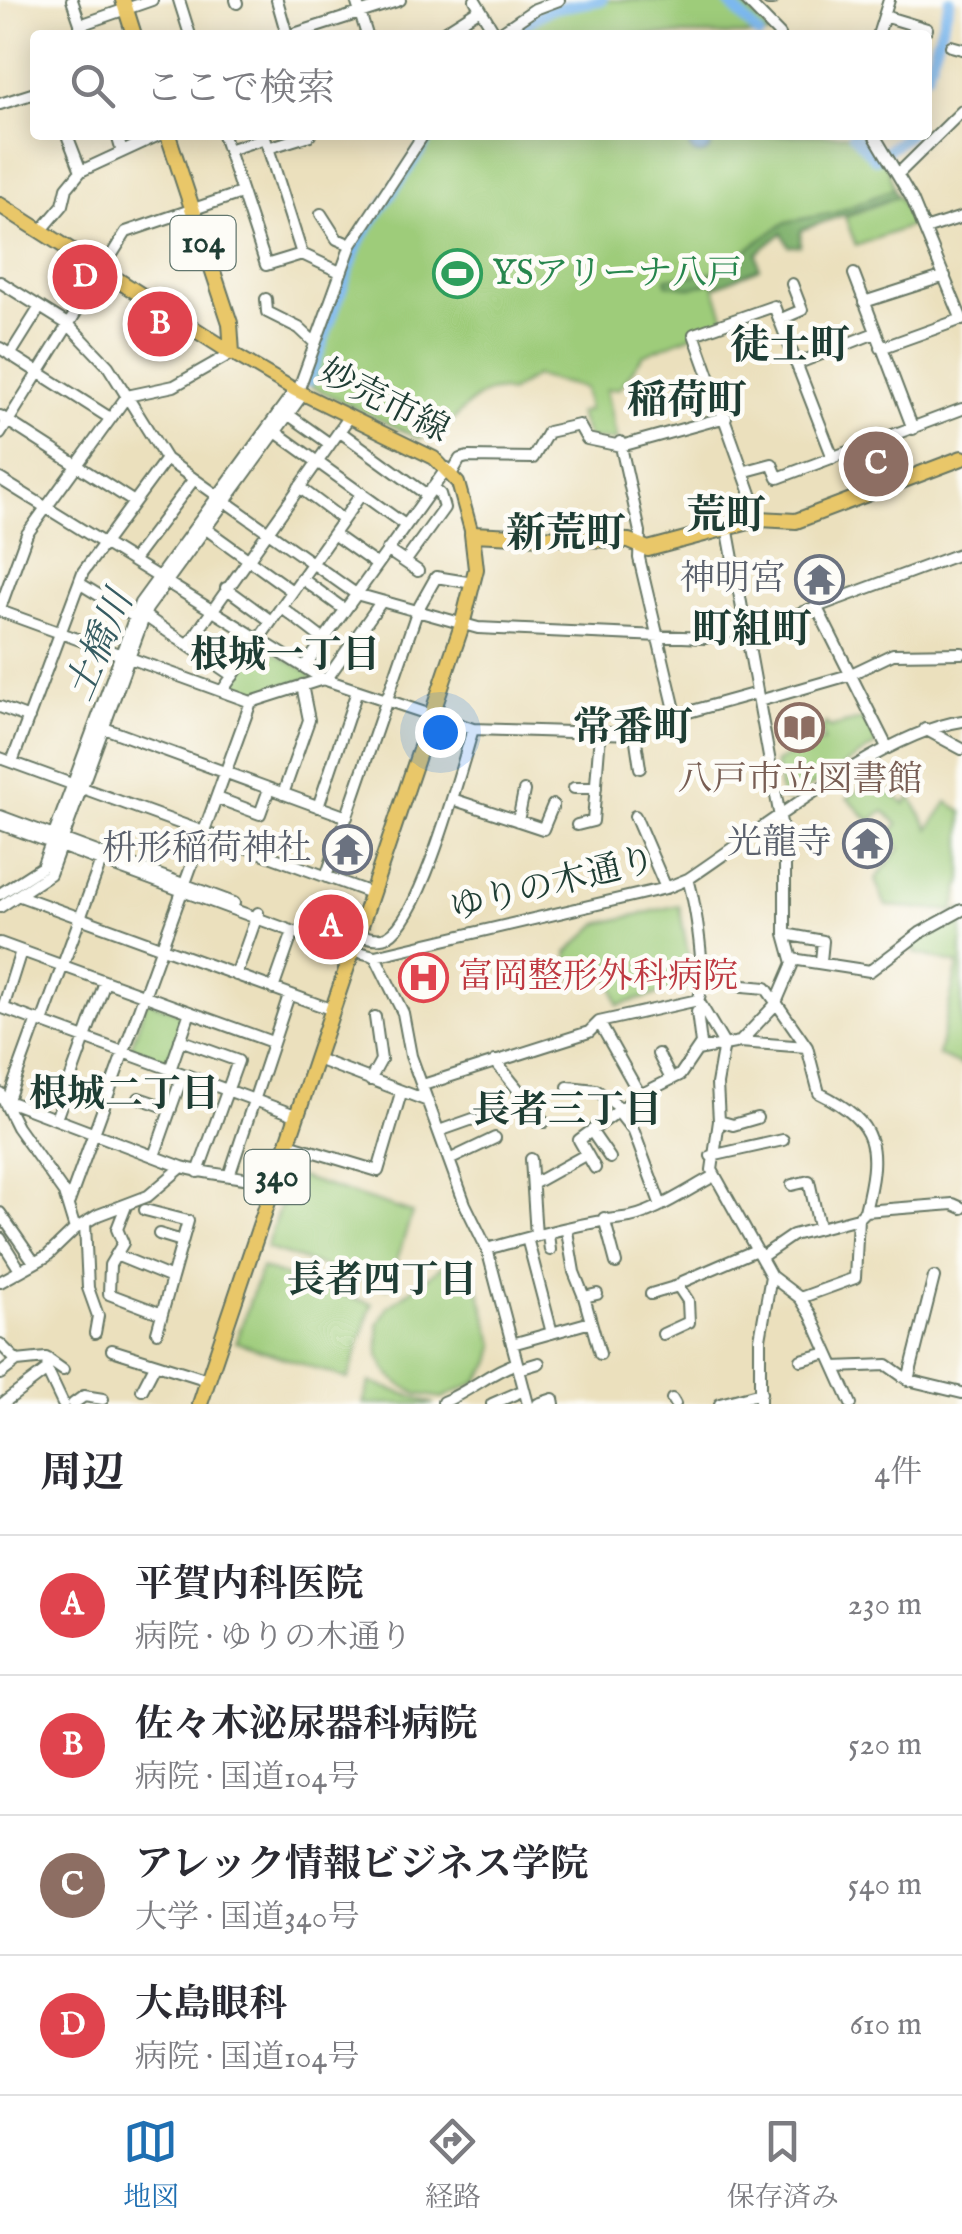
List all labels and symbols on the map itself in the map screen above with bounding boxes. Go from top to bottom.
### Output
road number: 104 [170,216,236,270]
pin: D [52,240,118,314]
sports icon: YSアリーナ八戸 [431,248,483,300]
place label: YSアリーナ八戸 [492,252,742,297]
pin: B [128,286,192,362]
district label: 徒士町 [730,322,850,373]
street label: 妙売市線 [311,350,457,454]
district label: 稲荷町 [627,377,747,428]
pin: C [844,426,908,502]
district label: 荒町 [686,492,766,543]
district label: 新荒町 [506,510,626,561]
temple icon: 神明宮 [794,553,846,605]
place label: 神明宮 [680,557,785,602]
water label: 土橋川 [57,580,147,708]
district label: 町組町 [692,606,812,657]
district label: 根城一丁目 [190,633,380,681]
library icon: 八戸市立図書館 [774,702,826,754]
district label: 常番町 [573,704,693,755]
your location [415,707,466,758]
place label: 八戸市立図書館 [677,758,923,803]
temple icon: 光龍寺 [841,817,893,869]
place label: 光龍寺 [727,821,832,866]
temple icon: 枡形稲荷神社 [321,823,373,875]
place label: 枡形稲荷神社 [102,827,312,872]
street label: ゆりの木通り [446,838,660,932]
pin: A [298,890,364,964]
hospital icon: 富岡整形外科病院 [397,951,449,1003]
place label: 富岡整形外科病院 [458,955,738,1000]
district label: 根城二丁目 [29,1072,219,1120]
district label: 長者三丁目 [472,1088,662,1136]
road number: 340 [244,1150,310,1204]
district label: 長者四丁目 [287,1258,477,1306]

